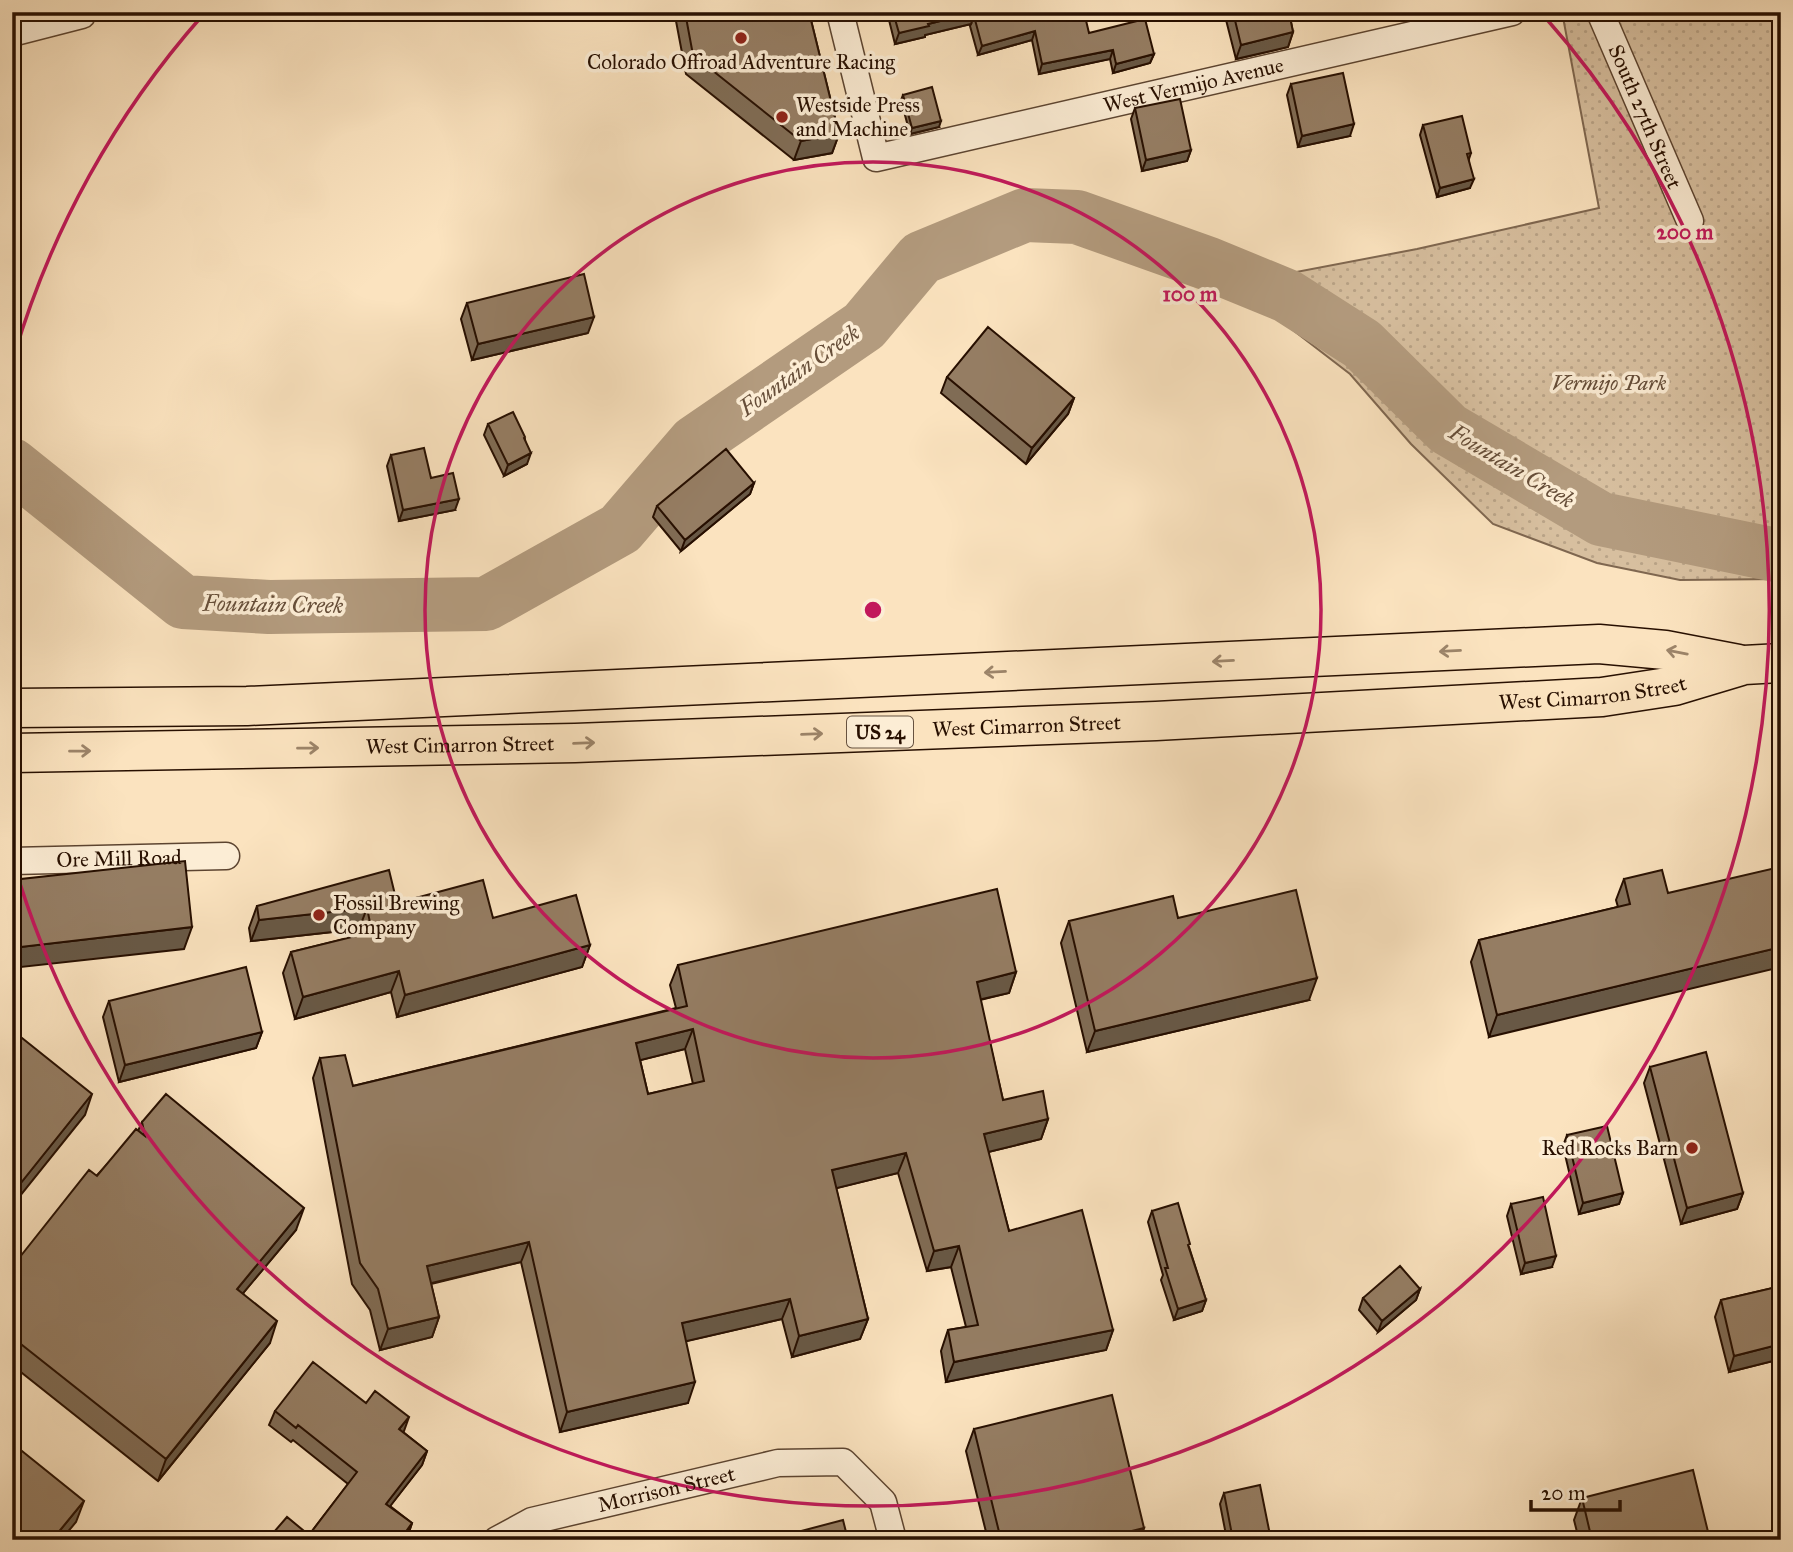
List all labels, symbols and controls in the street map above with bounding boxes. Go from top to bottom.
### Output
marker: Colorado Offroad Adventure Racing [733,30,749,46]
street label: South 27th Street [1603,41,1688,193]
place label: Colorado Offroad Adventure Racing [587,49,895,75]
street label: West Vermijo Avenue [1101,52,1286,118]
place label: Westside Press and Machine [796,92,920,142]
marker: Westside Press and Machine [774,109,790,125]
text: 200 m [1657,219,1714,245]
text: 100 m [1163,281,1218,307]
water label: Fountain Creek [732,318,865,422]
park label: Vermijo Park [1552,370,1667,396]
water label: Fountain Creek [1444,417,1580,514]
water label: Fountain Creek [201,589,344,619]
centre of rings [861,598,885,622]
one-way arrow [1439,645,1462,658]
one-way arrow [1666,645,1689,658]
one-way arrow [1211,655,1234,668]
one-way arrow [984,665,1007,678]
street label: West Cimarron Street [1498,670,1690,716]
street label: West Cimarron Street [932,709,1122,742]
road number: US 24 [847,716,913,748]
one-way arrow [800,728,823,741]
street label: West Cimarron Street [365,730,555,760]
one-way arrow [573,736,596,749]
one-way arrow [296,741,319,754]
one-way arrow [69,745,92,758]
street label: Ore Mill Road [56,844,182,873]
place label: Fossil Brewing Company [333,890,459,940]
marker: Fossil Brewing Company [311,907,327,923]
place label: Red Rocks Barn [1541,1135,1678,1161]
marker: Red Rocks Barn [1684,1140,1700,1156]
street label: Morrison Street [595,1460,738,1518]
scale bar [1531,1468,1620,1512]
text: 20 m [1541,1480,1586,1506]

